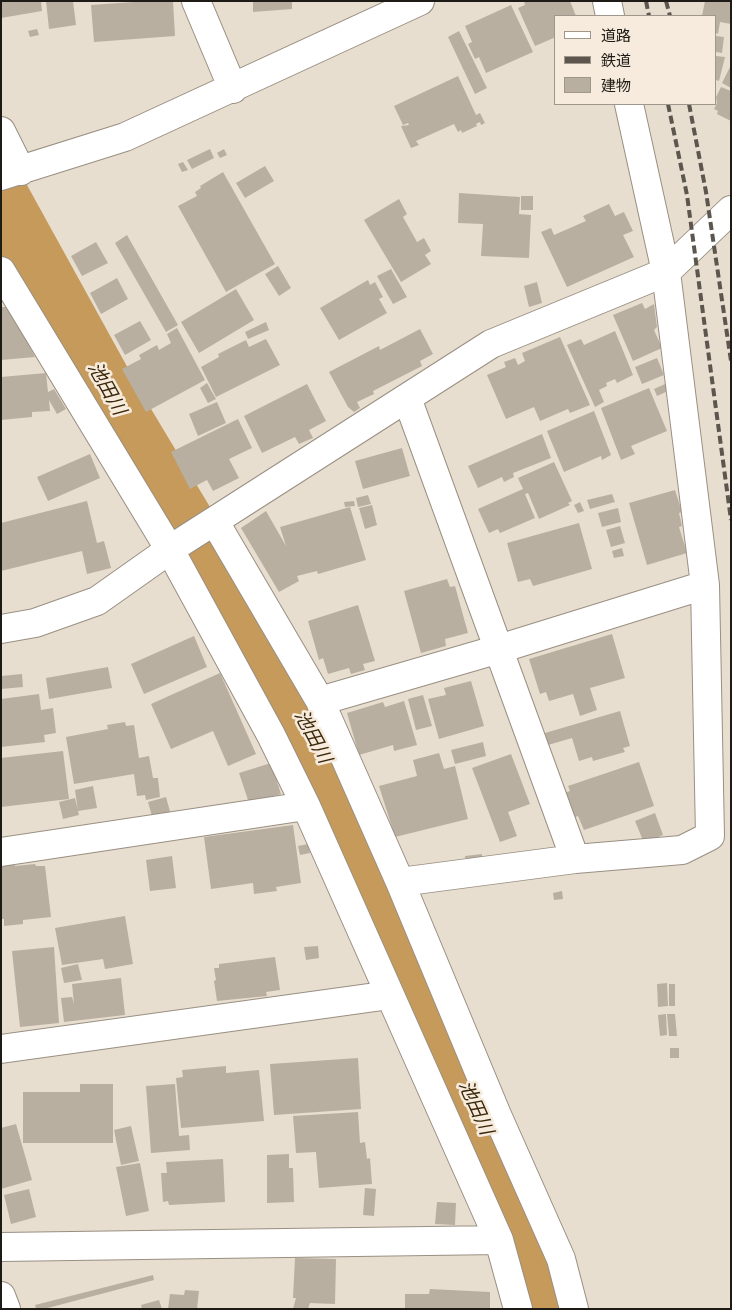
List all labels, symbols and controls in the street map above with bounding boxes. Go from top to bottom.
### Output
legend [554,15,717,105]
text: 道路 [601,27,631,45]
text: 鉄道 [601,52,631,70]
text: 建物 [601,77,631,95]
water label: 池田川 [82,359,130,419]
water label: 池田川 [289,706,335,768]
water label: 池田川 [453,1077,497,1139]

